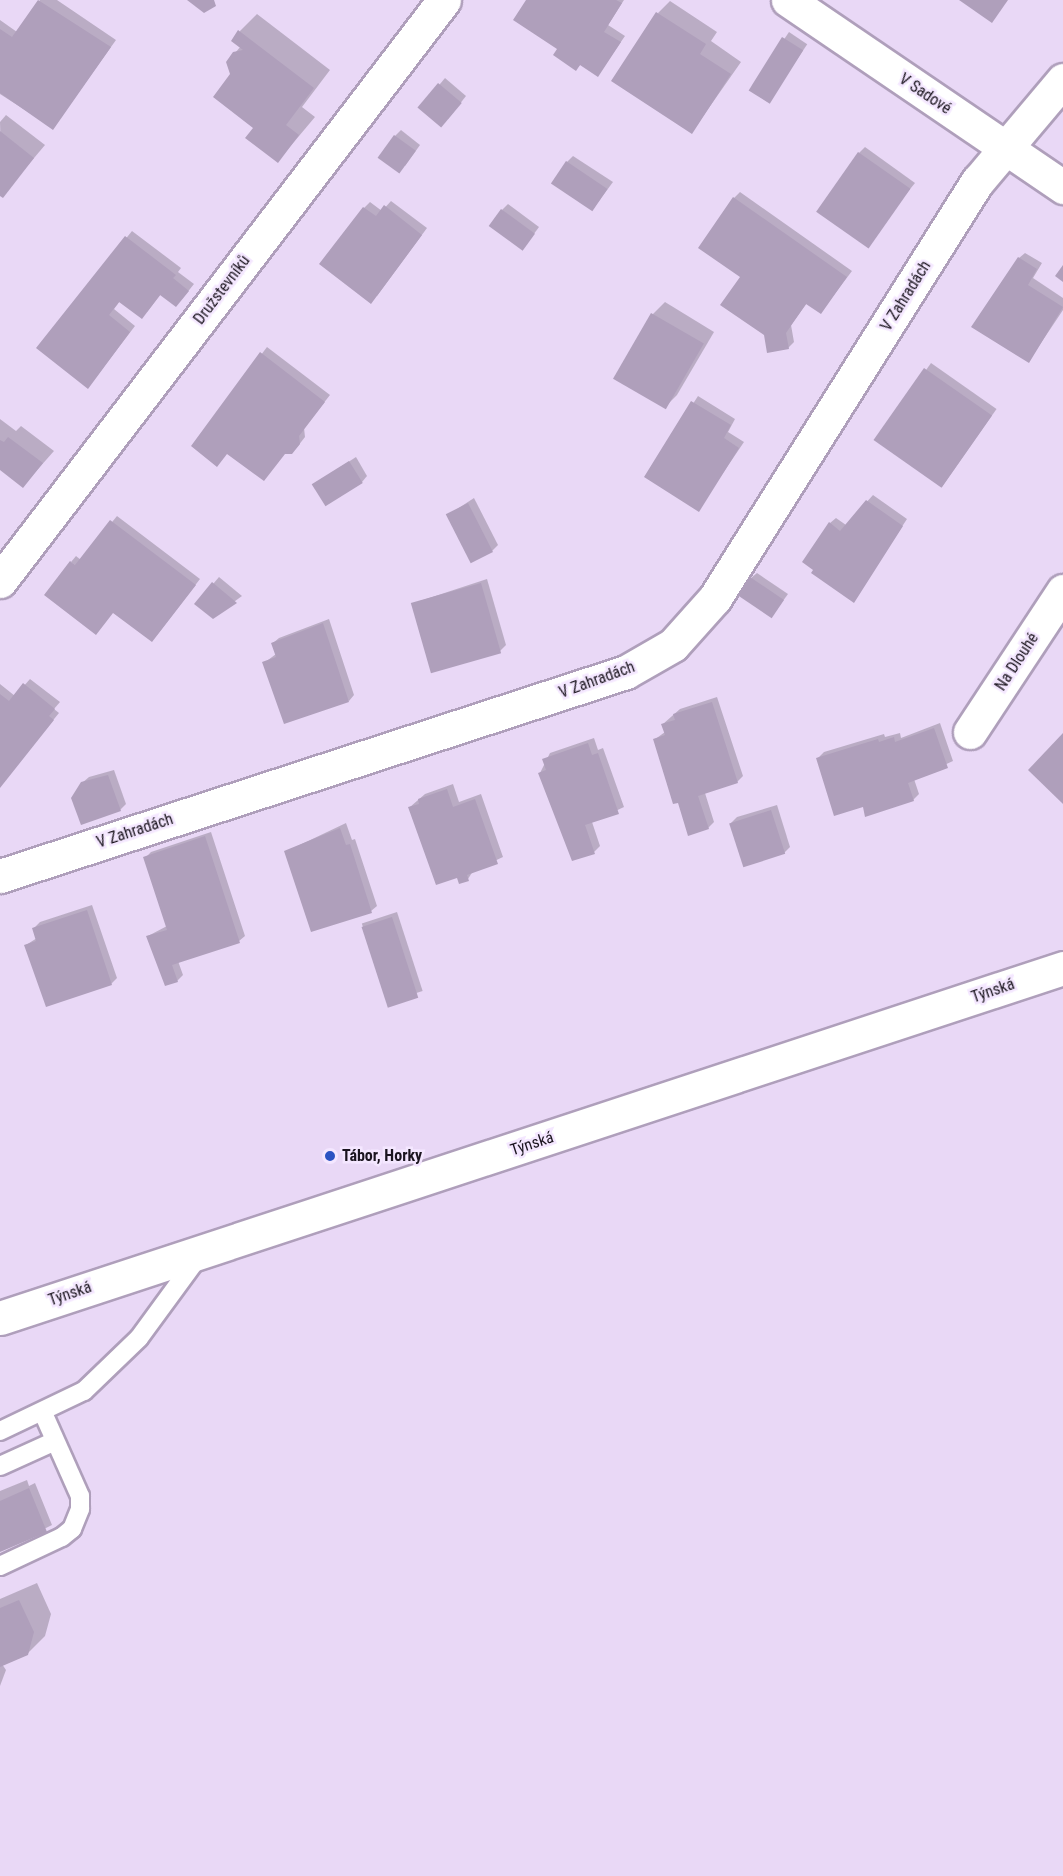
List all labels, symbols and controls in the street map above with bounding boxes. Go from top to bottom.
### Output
street label: V Sadové [895,70,955,118]
street label: Družstevníků [190,252,254,328]
street label: V Zahradách [877,257,935,335]
street label: Na Dlouhé [991,629,1043,695]
street label: V Zahradách [556,657,638,703]
street label: V Zahradách [94,810,176,852]
street label: Týnská [969,975,1017,1007]
street label: Týnská [508,1128,556,1160]
place label: Tábor, Horky [342,1146,422,1166]
marker: Tábor, Horky [323,1149,337,1163]
street label: Týnská [46,1278,94,1310]

